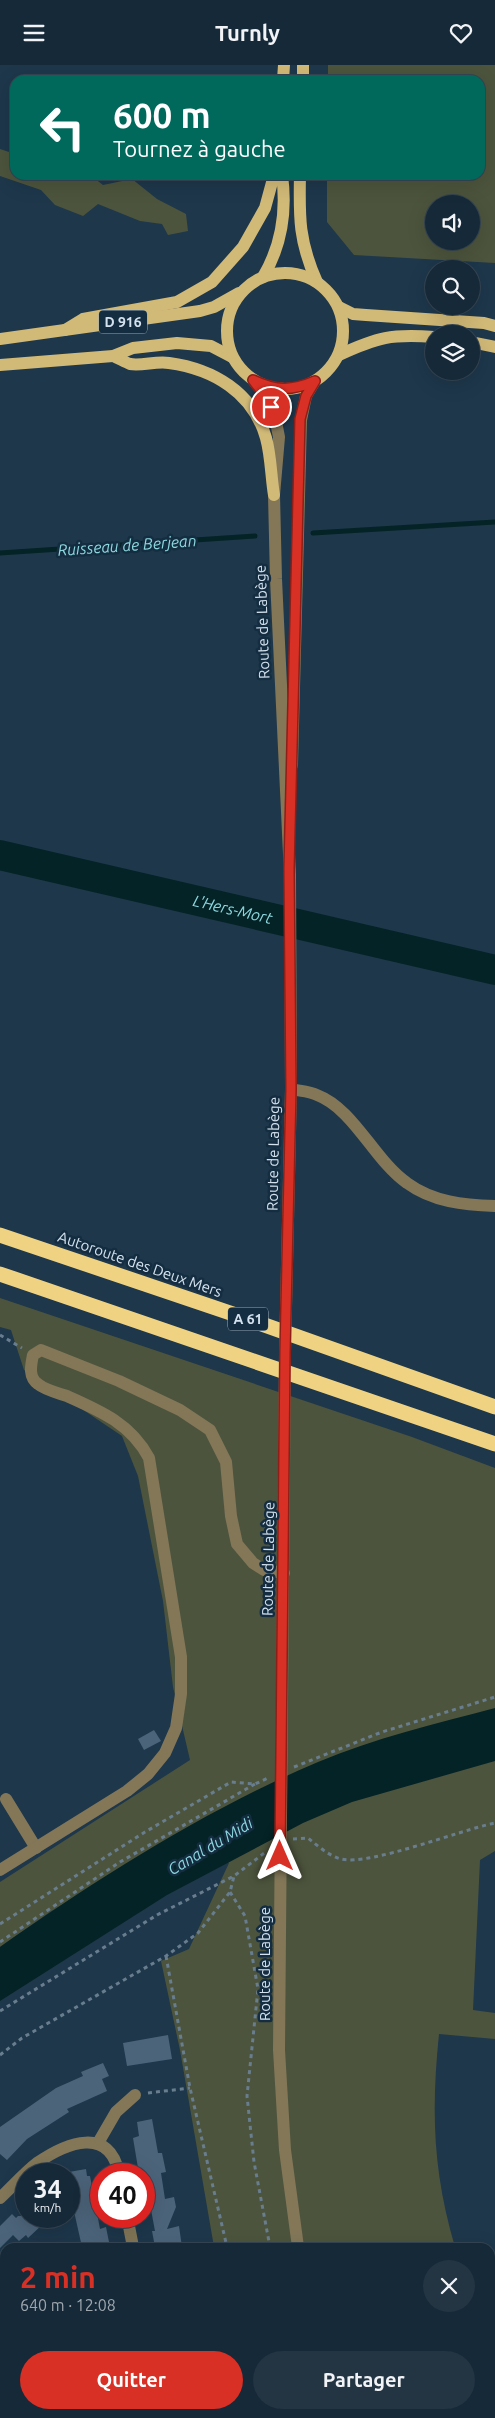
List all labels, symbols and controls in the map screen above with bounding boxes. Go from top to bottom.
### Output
icon: menu [20,19,48,47]
icon: heart [447,19,475,47]
text: Turnly [215,20,280,45]
icon: left [30,95,95,160]
text: 600 m [113,95,211,135]
text: Tournez à gauche [113,136,286,161]
map controls [425,195,480,380]
button: sound [425,195,480,250]
button: search [425,260,480,315]
road number: D 916 [99,311,147,333]
button: layers [425,325,480,380]
pin [250,386,292,428]
icon: arrive [257,393,285,421]
water label: Ruisseau de Berjean [57,531,197,559]
street label: Route de Labège [252,565,272,679]
water label: L'Hers-Mort [191,891,275,927]
street label: Route de Labège [264,1097,282,1211]
street label: Autoroute des Deux Mers [56,1228,224,1300]
road number: A 61 [228,1307,268,1331]
street label: Route de Labège [259,1502,277,1616]
water label: Canal du Midi [164,1813,257,1878]
position arrow [253,1829,305,1881]
street label: Route de Labège [256,1907,273,2021]
speed limit sign: 40 [90,2163,155,2228]
text: 34 [33,2175,62,2203]
text: km/h [34,2201,61,2214]
text: 2 min [20,2260,96,2294]
button: close [423,2260,475,2312]
text: 640 m · 12:08 [20,2296,116,2314]
button: Quitter [20,2351,243,2409]
button: Partager [253,2351,475,2409]

